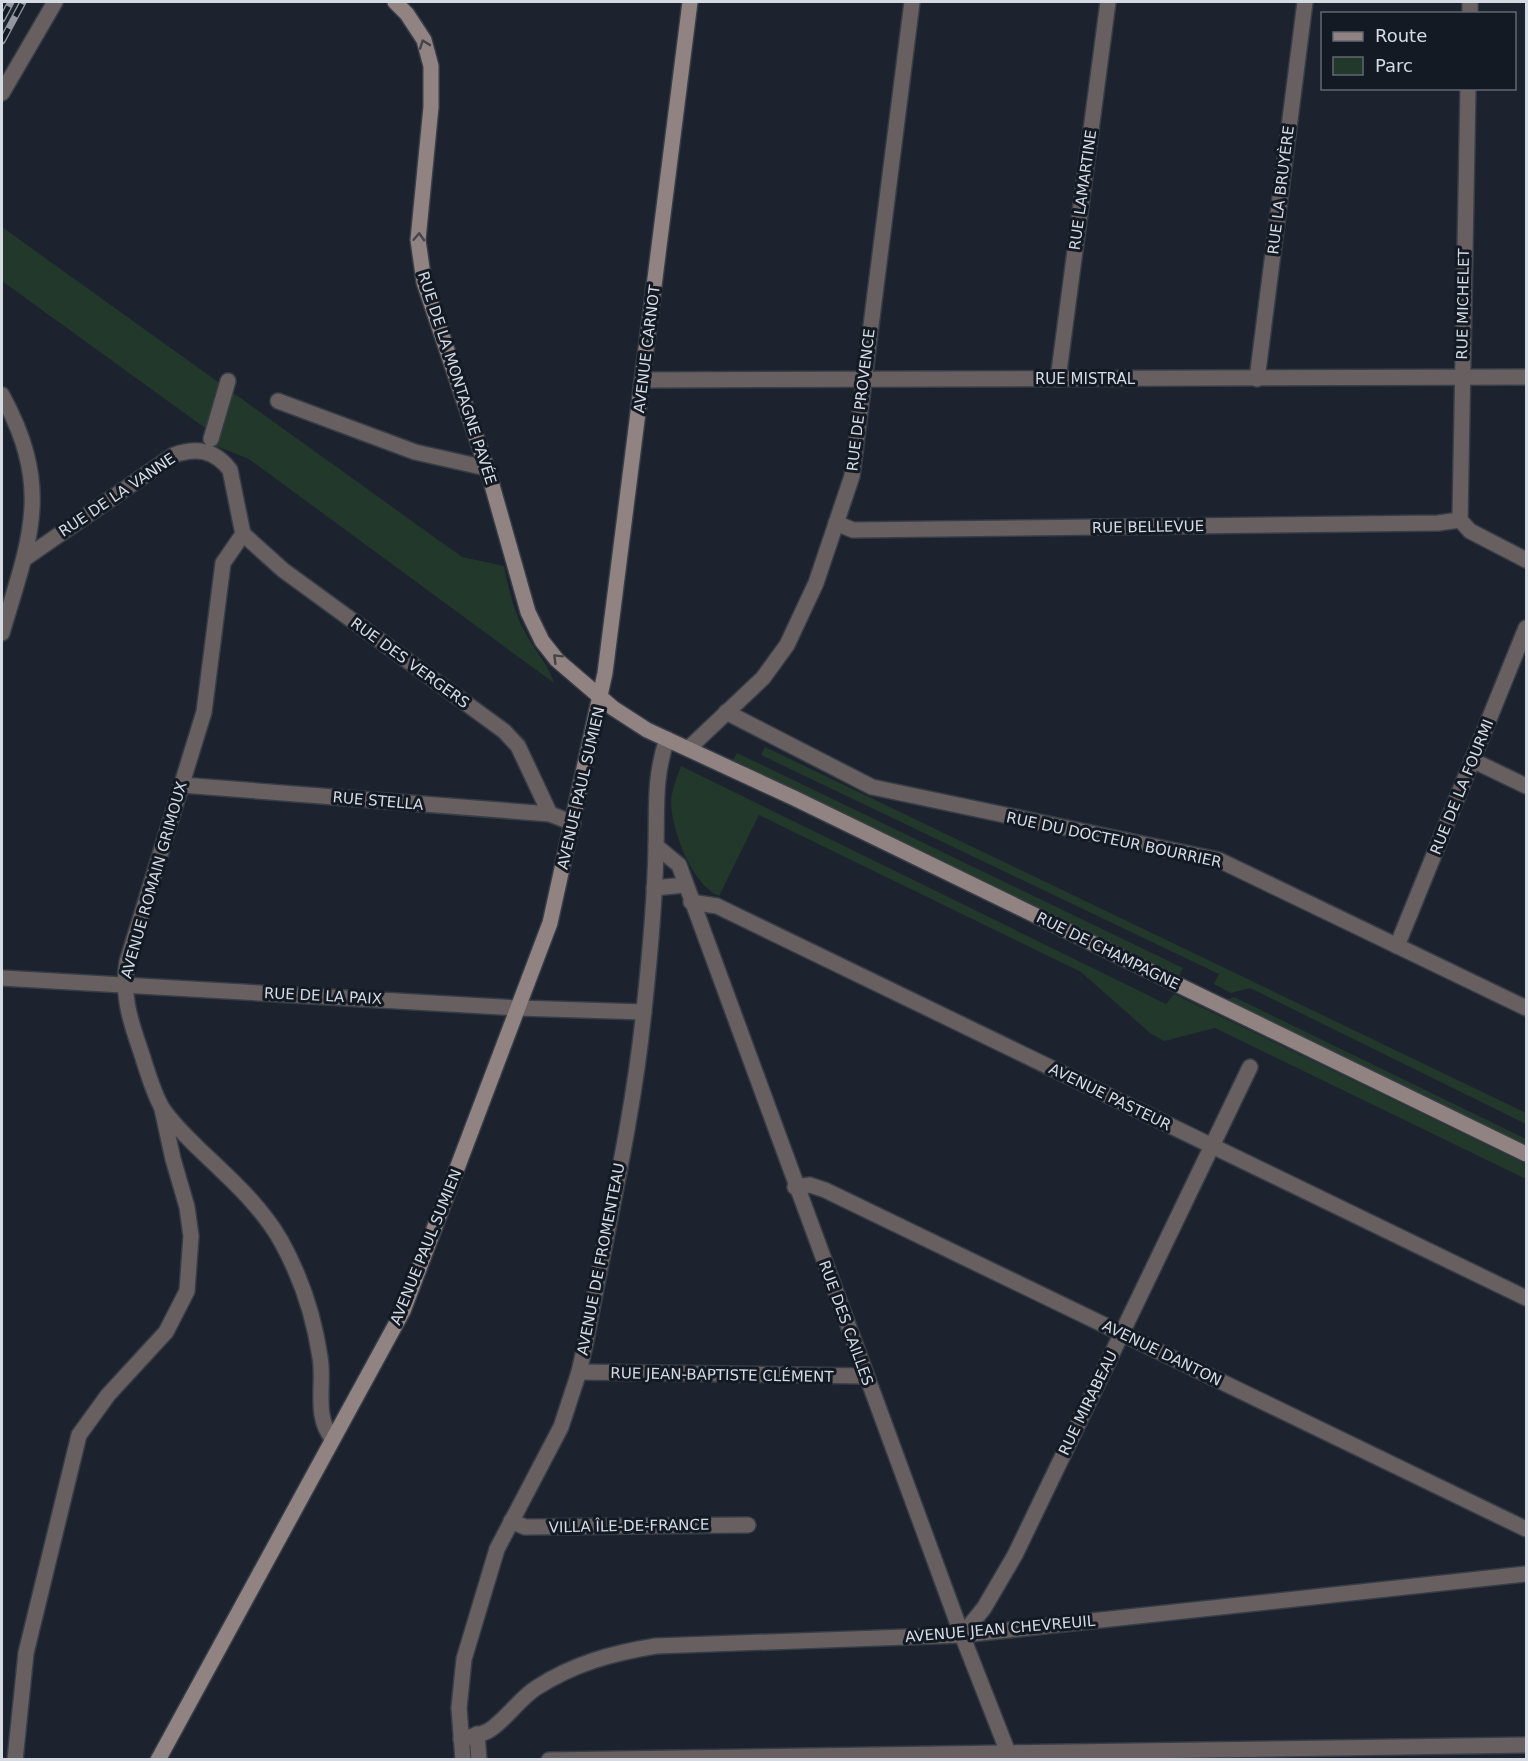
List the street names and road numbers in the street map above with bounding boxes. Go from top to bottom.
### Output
street label: RUE LA BRUYÈRE [1263,124,1298,255]
street label: RUE LAMARTINE [1066,129,1100,251]
street label: RUE MICHELET [1453,247,1473,360]
street label: RUE DE LA MONTAGNE PAVÉE [414,269,501,487]
street label: AVENUE CARNOT [630,283,664,414]
street label: RUE DE PROVENCE [843,328,879,472]
street label: RUE MISTRAL [1035,370,1136,388]
street label: RUE DE LA VANNE [55,449,179,541]
street label: RUE BELLEVUE [1092,517,1204,537]
street label: RUE DES VERGERS [347,614,473,712]
street label: AVENUE PAUL SUMIEN [554,705,608,871]
street label: RUE DE LA FOURMI [1427,717,1497,857]
street label: AVENUE ROMAIN GRIMOUX [117,780,191,980]
street label: RUE STELLA [332,788,425,814]
street label: RUE DU DOCTEUR BOURRIER [1005,808,1223,872]
street label: RUE DE CHAMPAGNE [1034,909,1182,993]
street label: RUE DE LA PAIX [263,984,383,1008]
street label: AVENUE PASTEUR [1046,1060,1174,1134]
street label: AVENUE DE FROMENTEAU [573,1161,629,1357]
street label: AVENUE PAUL SUMIEN [386,1166,466,1328]
street label: RUE DES CAILLES [815,1258,877,1388]
street label: AVENUE DANTON [1099,1316,1225,1390]
street label: RUE MIRABEAU [1055,1348,1121,1458]
street label: RUE JEAN-BAPTISTE CLÉMENT [610,1363,835,1386]
street label: VILLA ÎLE-DE-FRANCE [548,1515,710,1536]
street label: AVENUE JEAN CHEVREUIL [904,1612,1096,1646]

